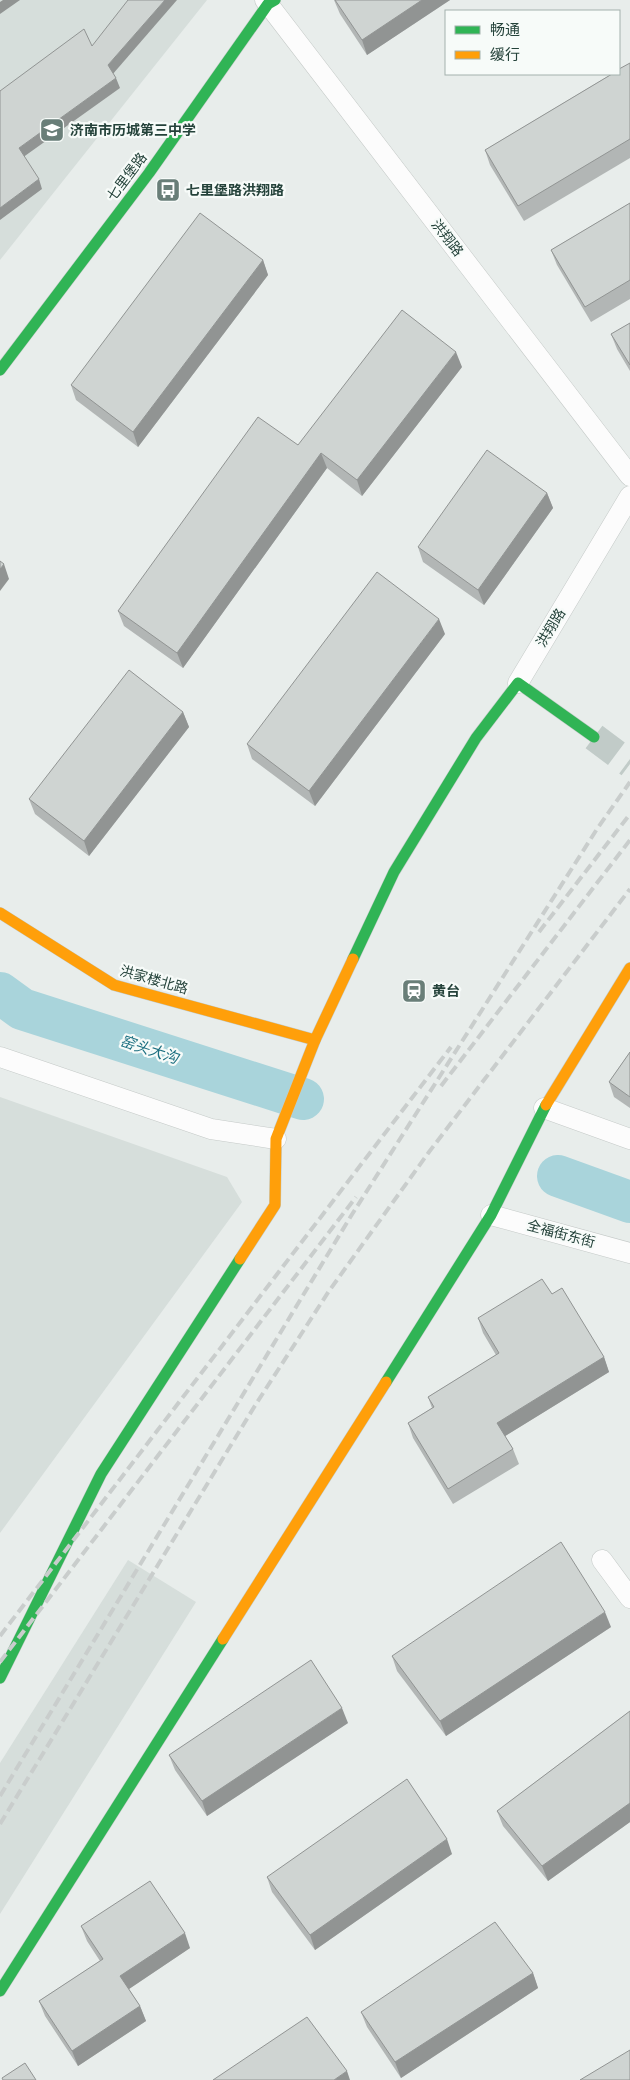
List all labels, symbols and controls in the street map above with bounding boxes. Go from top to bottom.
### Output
legend [445,10,620,75]
text: 畅通 [490,21,520,40]
text: 缓行 [490,46,520,65]
school or university icon: 济南市历城第三中学 [39,117,65,143]
place label: 济南市历城第三中学 [70,122,196,139]
street label: 七里堡路 [103,150,151,204]
bus stop icon: 七里堡路洪翔路 [155,177,181,203]
place label: 七里堡路洪翔路 [186,182,284,199]
street label: 洪翔路 [427,216,467,260]
street label: 洪翔路 [533,606,569,650]
street label: 洪家楼北路 [118,962,190,998]
station icon: 黄台 [401,978,427,1004]
place label: 黄台 [432,983,460,1000]
water label: 窑头大沟 [118,1032,182,1069]
street label: 全福街东街 [525,1217,597,1251]

